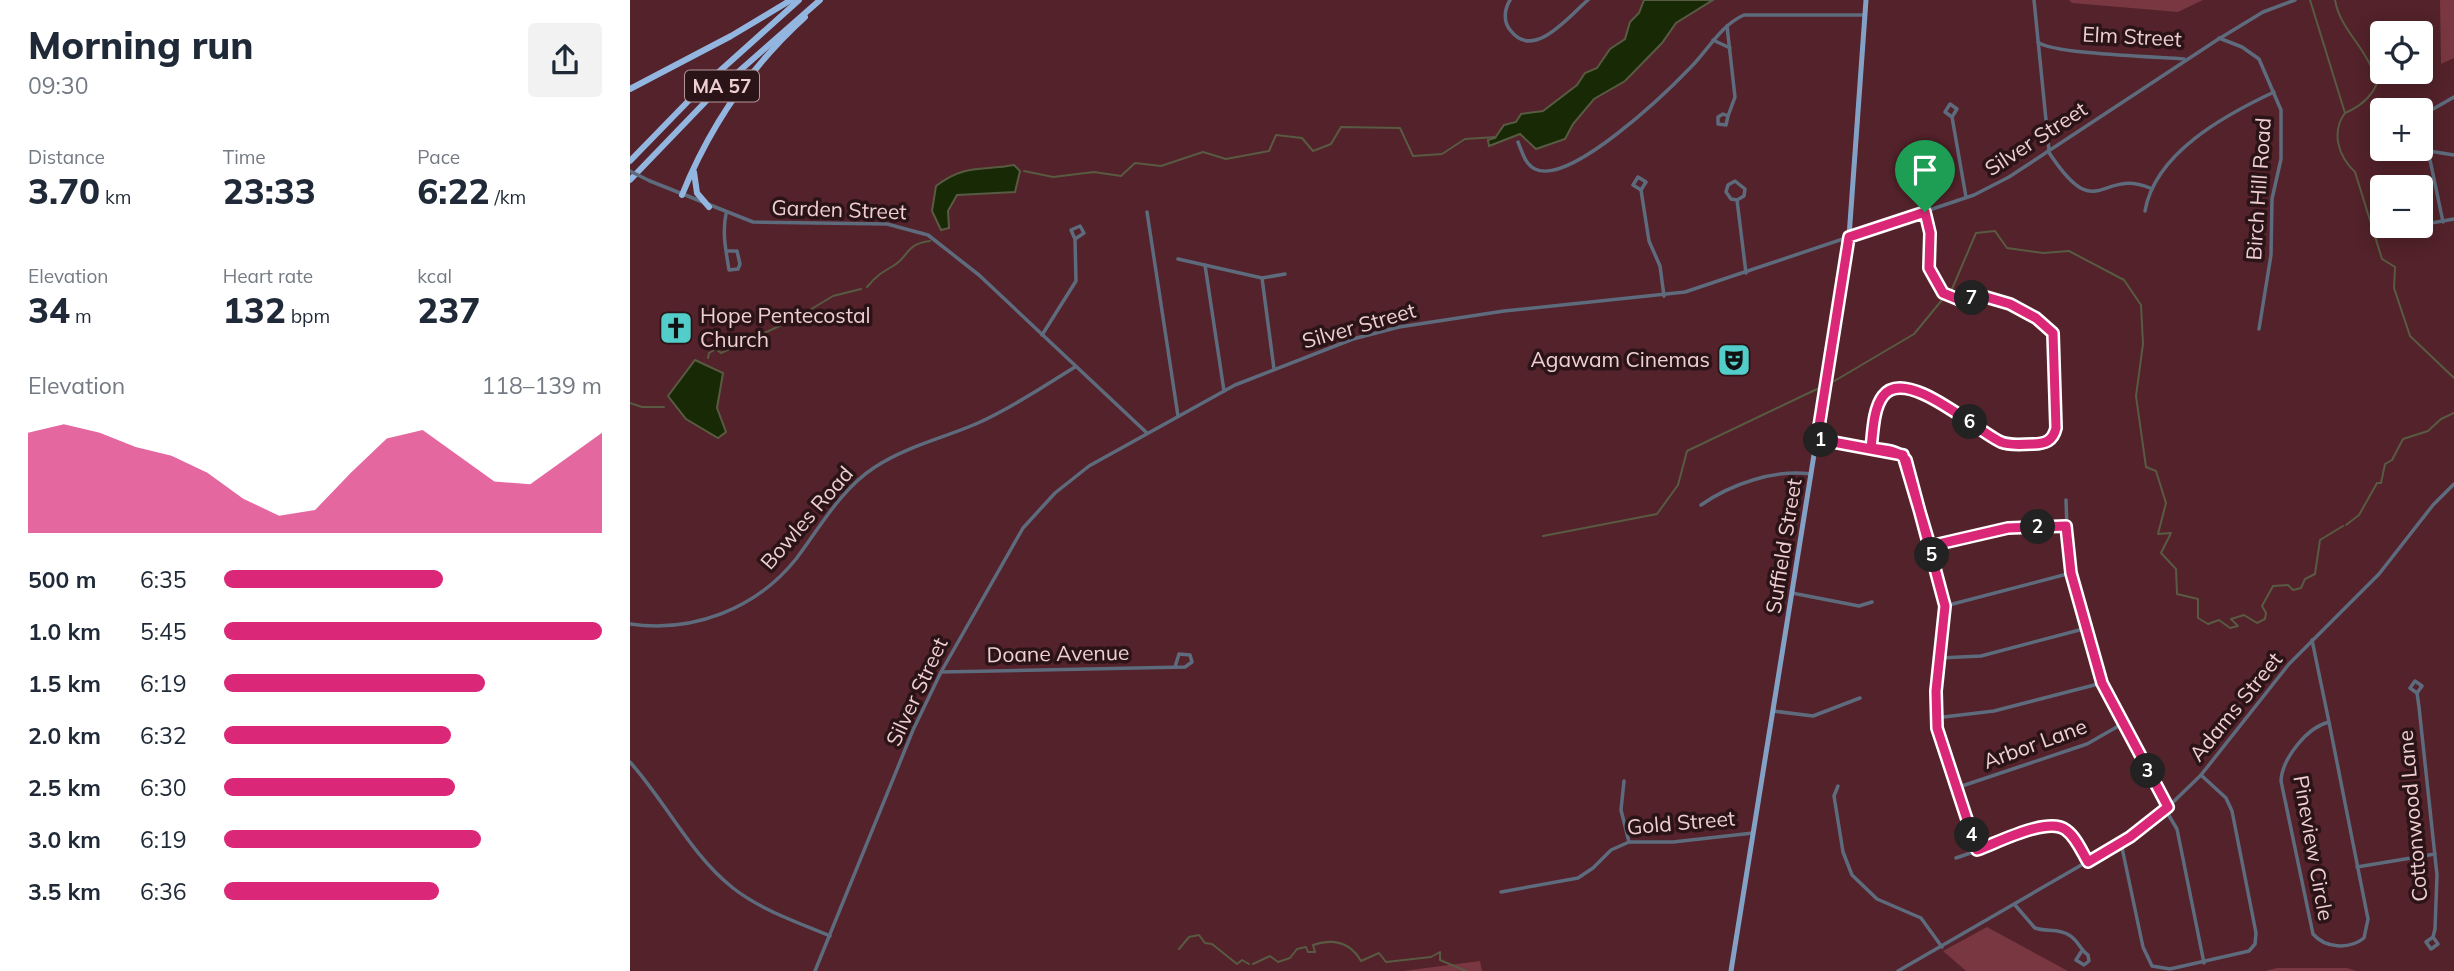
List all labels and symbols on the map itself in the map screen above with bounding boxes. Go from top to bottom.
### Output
street label: Elm Street [2082,20,2182,52]
road number: MA 57 [685,71,759,102]
street label: Silver Street [1979,95,2091,181]
street label: Birch Hill Road [2240,117,2276,261]
pin [1895,140,1955,212]
street label: Garden Street [771,194,907,224]
pin: 7 [1954,280,1990,316]
street label: Silver Street [1299,296,1418,354]
place label: Hope Pentecostal Church [700,302,871,352]
church icon: Hope Pentecostal Church [657,309,695,347]
theatre icon: Agawam Cinemas [1715,341,1753,379]
place label: Agawam Cinemas [1530,346,1710,372]
pin: 6 [1952,404,1988,440]
pin: 1 [1804,422,1838,458]
street label: Bowles Road [754,460,858,574]
street label: Suffield Street [1759,476,1807,615]
pin: 2 [2020,510,2056,544]
pin: 5 [1914,538,1950,572]
street label: Silver Street [880,633,953,750]
street label: Doane Avenue [986,639,1130,667]
street label: Adams Street [2183,647,2287,766]
street label: Arbor Lane [1979,712,2090,774]
street label: Cottonwood Lane [2392,729,2432,903]
pin: 3 [2130,754,2166,788]
street label: Pineview Circle [2288,773,2340,923]
street label: Gold Street [1626,804,1736,840]
pin: 4 [1954,818,1990,852]

